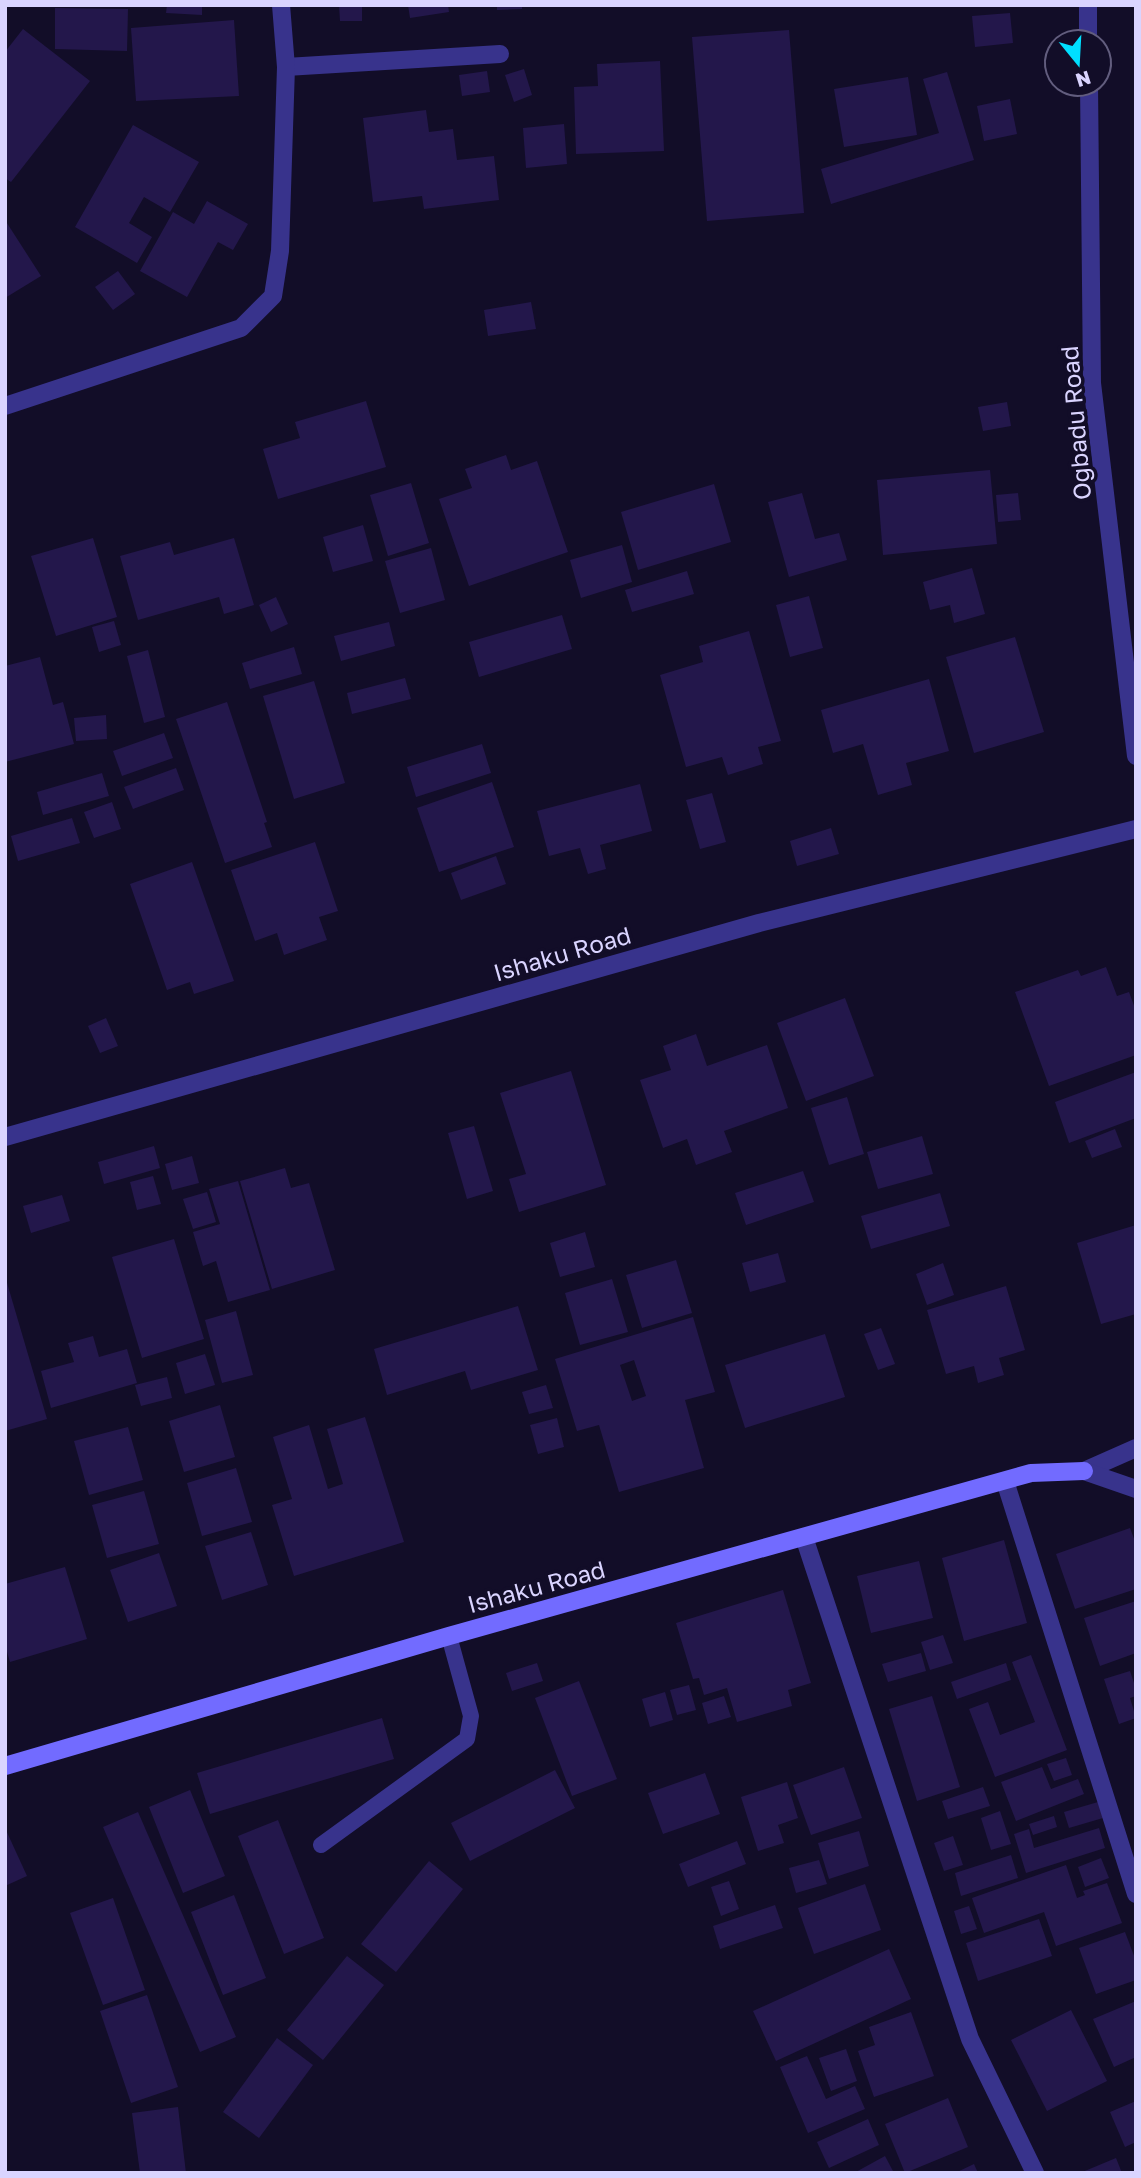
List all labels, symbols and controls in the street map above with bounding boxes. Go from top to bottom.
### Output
north arrow [1043,28,1113,98]
text: N [1073,66,1094,93]
street label: Ogbadu Road [1054,345,1096,501]
street label: Ishaku Road [490,920,634,986]
street label: Ishaku Road [464,1554,608,1618]

